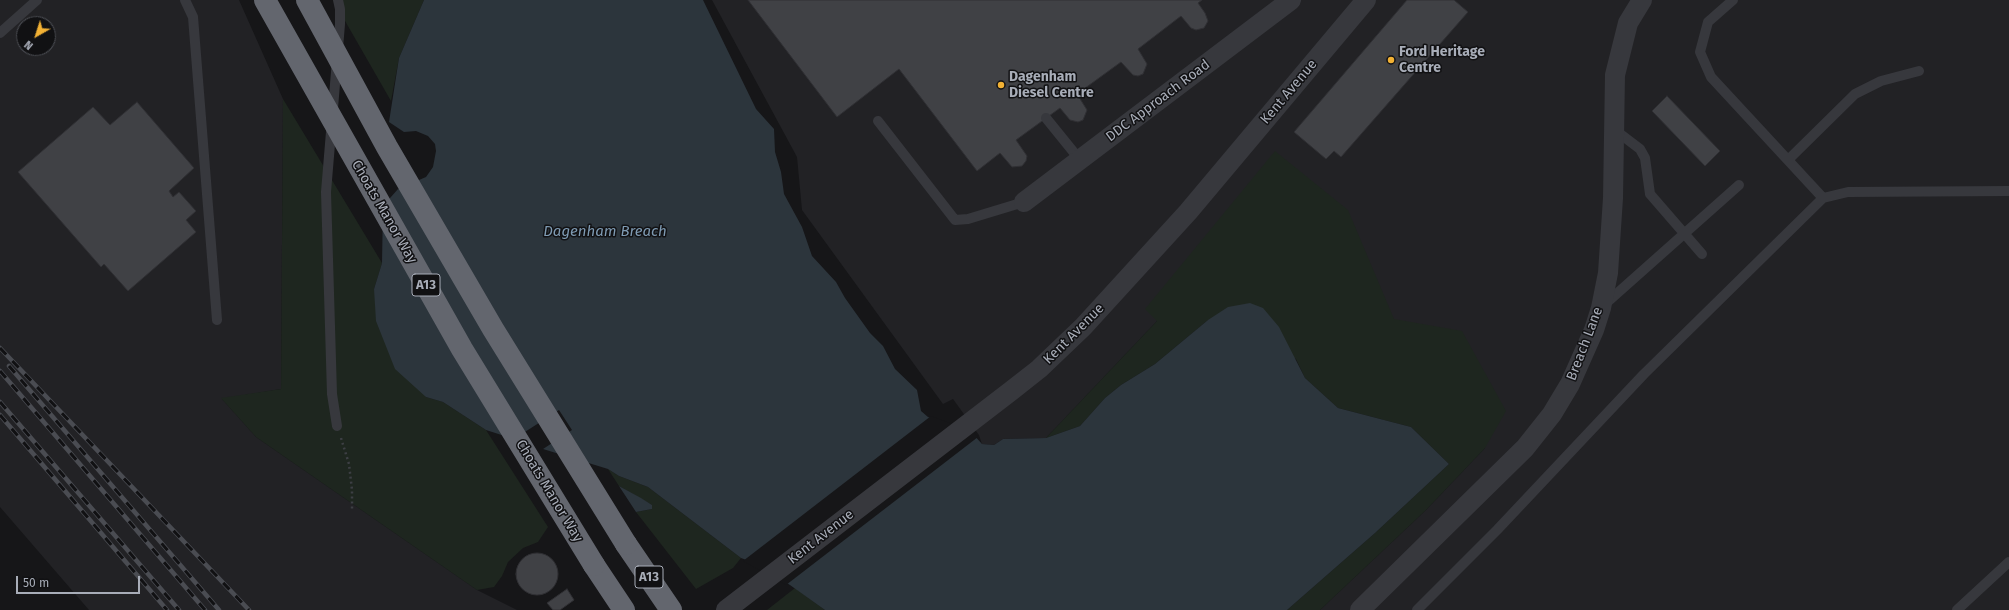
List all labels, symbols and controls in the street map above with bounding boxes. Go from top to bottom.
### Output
north arrow [16,16,56,56]
text: N [22,38,36,52]
place label: Ford Heritage Centre [1399,44,1485,76]
marker: Ford Heritage Centre [1386,55,1396,65]
street label: DDC Approach Road [1103,56,1213,146]
street label: Kent Avenue [1257,56,1321,128]
place label: Dagenham Diesel Centre [1009,69,1094,102]
marker: Dagenham Diesel Centre [996,80,1006,90]
street label: Choats Manor Way [348,157,420,267]
water label: Dagenham Breach [543,223,667,241]
road number: A13 [412,274,440,296]
street label: Kent Avenue [1040,300,1108,368]
street label: Breach Lane [1563,305,1607,383]
street label: Choats Manor Way [512,437,586,545]
street label: Kent Avenue [785,506,857,568]
road number: A13 [635,566,663,588]
scale bar [18,568,142,594]
text: 50 m [23,576,49,590]

